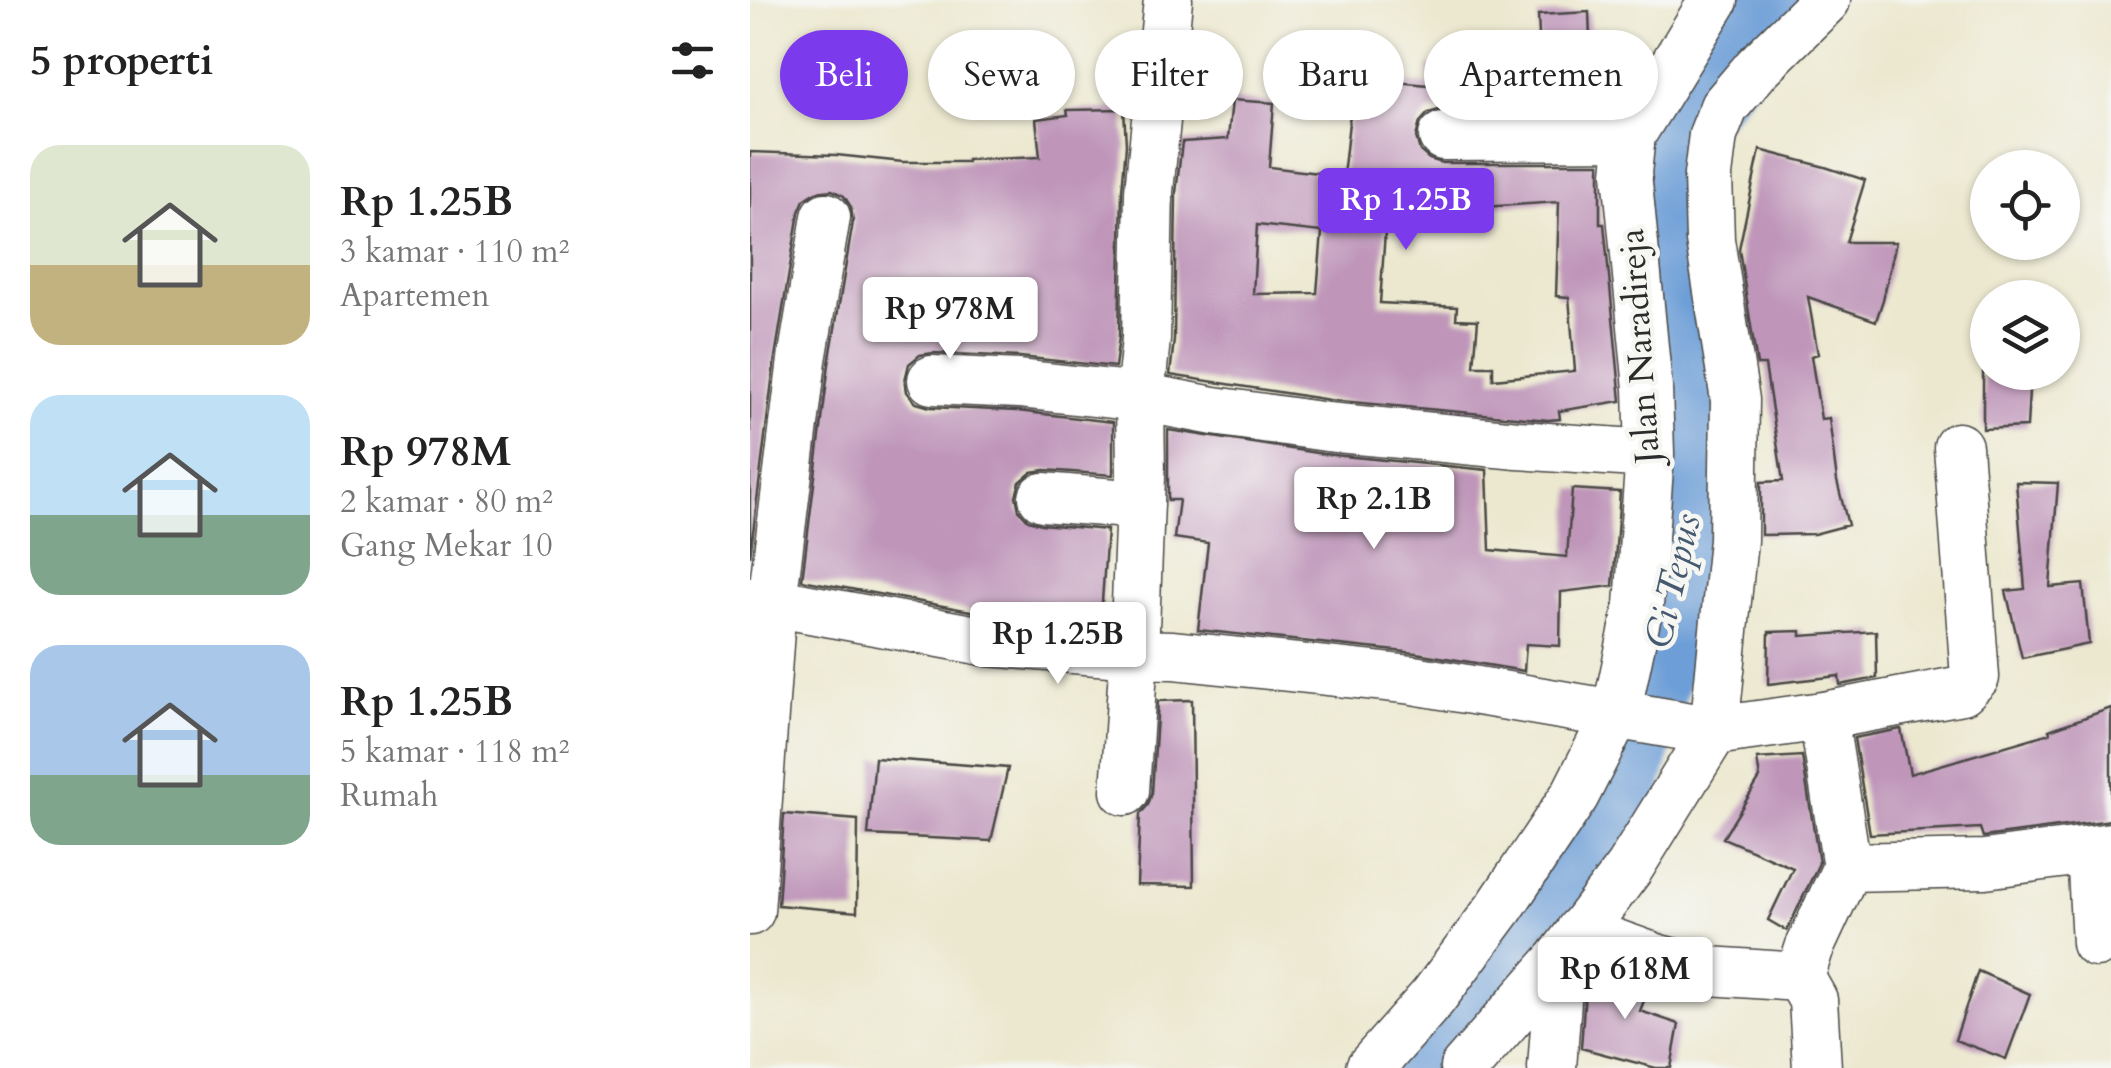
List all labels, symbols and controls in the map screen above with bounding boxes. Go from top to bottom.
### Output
chip: Beli [780,30,908,120]
chip: Sewa [928,30,1075,120]
chip: Filter [1095,30,1243,120]
chip: Baru [1263,30,1404,120]
chip: Apartemen [1424,30,1658,120]
text: 5 properti [30,32,213,89]
icon: filters [665,33,720,88]
map controls [1970,150,2080,390]
button: locate [1970,150,2080,260]
pin: Rp 1.25B [1303,168,1509,253]
text: Rp 1.25B [340,173,513,230]
text: Rp 1.25B [1340,178,1472,222]
icon: home [110,185,230,305]
street label: Jalan Naradireja [1608,227,1672,470]
text: 3 kamar · 110 m² [340,230,569,274]
text: Apartemen [340,274,490,318]
pin: Rp 978M [858,277,1042,362]
button: layers [1970,280,2080,390]
text: Rp 978M [885,287,1015,331]
text: Rp 978M [340,423,511,480]
icon: home [110,435,230,555]
pin: Rp 2.1B [1282,467,1466,552]
text: Rp 2.1B [1316,477,1432,521]
text: 2 kamar · 80 m² [340,480,553,524]
water label: Ci Tepus [1632,509,1714,653]
text: Gang Mekar 10 [340,524,553,568]
pin: Rp 1.25B [955,602,1161,687]
text: Rp 1.25B [992,612,1124,656]
text: Rp 1.25B [340,673,513,730]
icon: home [110,685,230,805]
text: 5 kamar · 118 m² [340,730,569,774]
text: Rumah [340,774,438,818]
pin: Rp 618M [1533,937,1717,1022]
text: Rp 618M [1560,947,1690,991]

